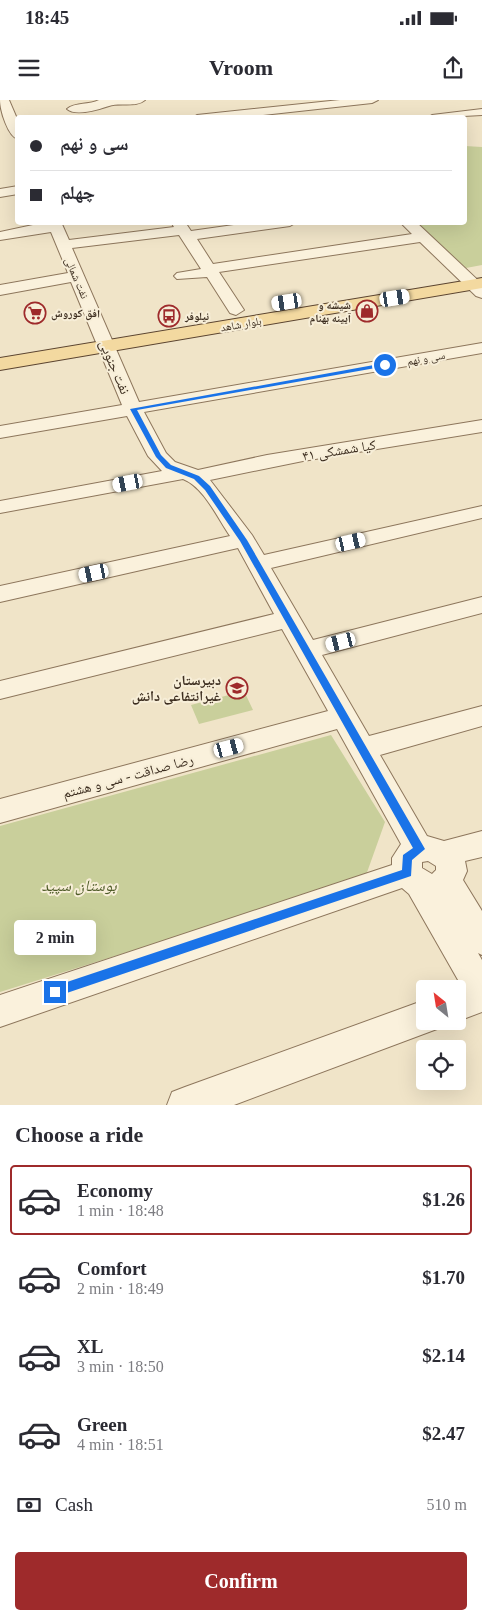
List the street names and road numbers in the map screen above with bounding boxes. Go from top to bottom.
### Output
street label: نفت شمالی [62,256,91,301]
street label: بلوار شاهد [220,315,262,334]
street label: نفت جنوبی [96,338,133,397]
street label: سی و نهم [406,349,446,369]
street label: ۴۱ کیا شمشکی [301,437,377,465]
street label: رضا صداقت - سی و هشتم [61,752,196,803]

